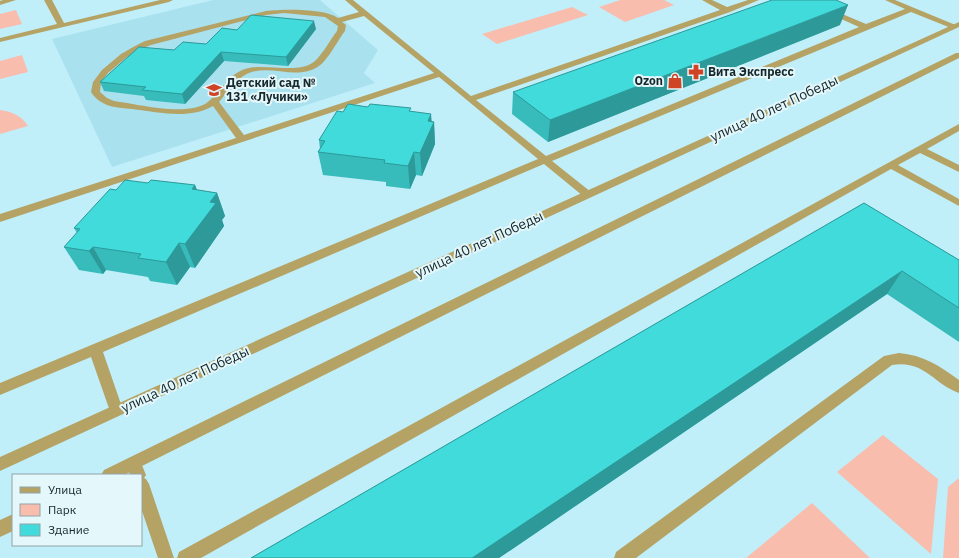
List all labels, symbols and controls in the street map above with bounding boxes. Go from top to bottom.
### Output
pharmacy icon: Вита Экспресс [687,63,705,81]
place label: Вита Экспресс [708,64,794,79]
street label: улица 40 лет Победы [707,70,841,146]
shop icon: Ozon [666,72,684,90]
place label: Ozon [634,73,663,88]
place label: Детский сад № 131 «Лучики» [226,75,316,104]
school or university icon: Детский сад № 131 «Лучики» [205,81,223,99]
street label: улица 40 лет Победы [412,206,546,282]
street label: улица 40 лет Победы [118,341,252,417]
legend [12,474,142,546]
text: Улица [48,482,82,497]
text: Парк [48,502,77,517]
text: Здание [48,522,90,537]

